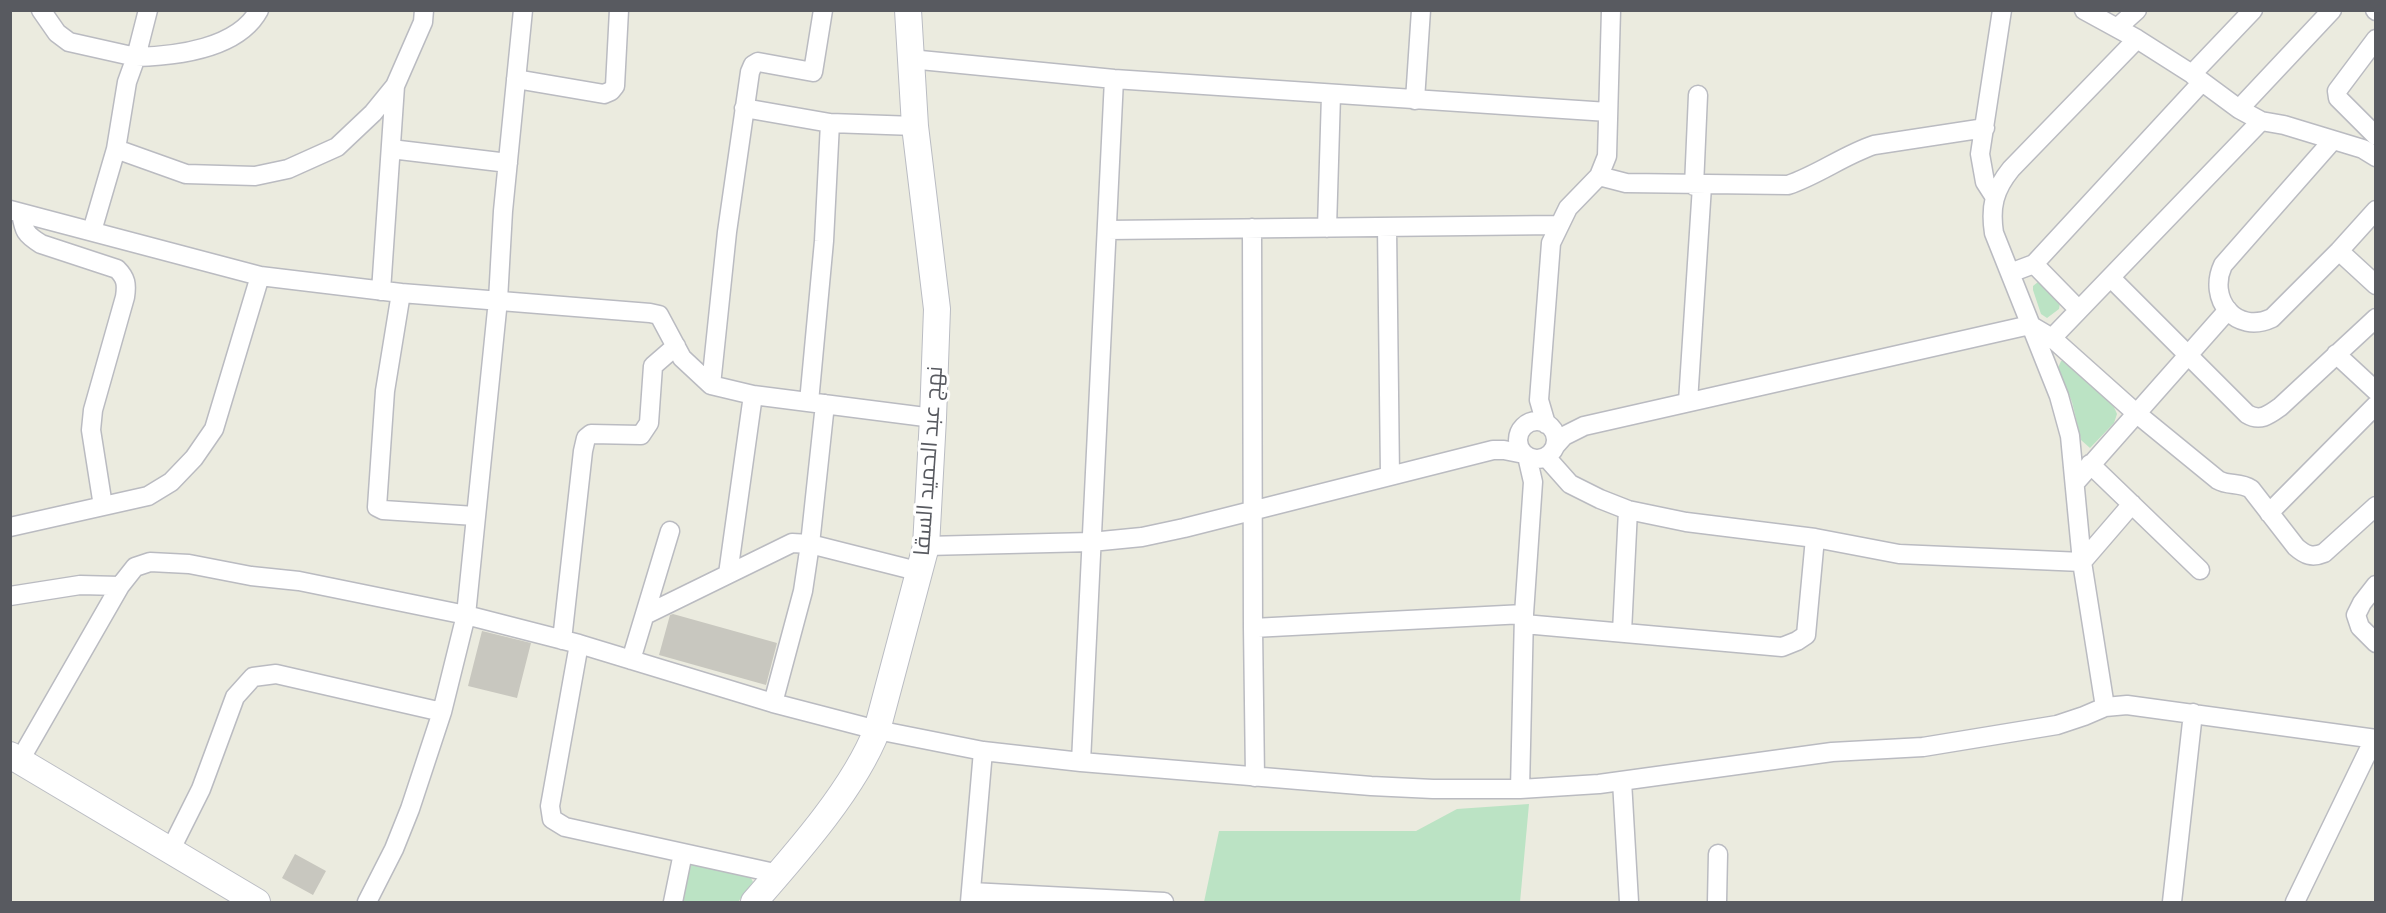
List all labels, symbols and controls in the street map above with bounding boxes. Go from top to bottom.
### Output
street label: نهج عبد الحميد السقا [909,365,949,557]

